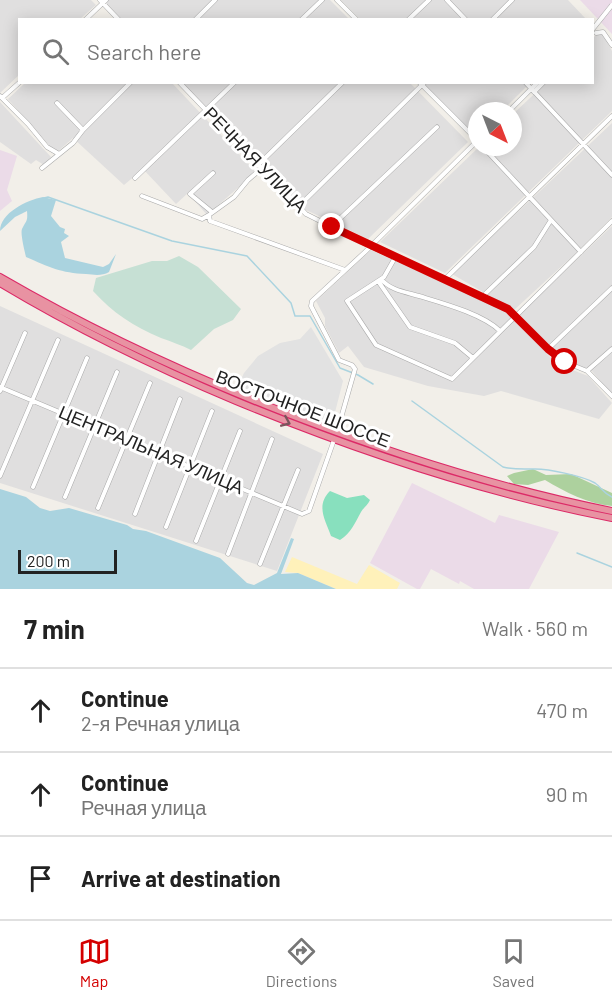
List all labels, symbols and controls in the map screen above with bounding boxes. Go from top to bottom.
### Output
search box [18,18,594,84]
icon: search [39,35,72,68]
text: Search here [87,38,201,64]
street label: РЕЧНАЯ УЛИЦА [200,102,312,217]
north arrow [468,102,522,156]
route end [318,213,344,239]
route start [551,348,577,374]
street label: ВОСТОЧНОЕ ШОССЕ [213,365,394,451]
street label: ЦЕНТРАЛЬНАЯ УЛИЦА [56,400,247,498]
one-way arrow [279,414,290,426]
scale bar [18,547,117,574]
text: 200 m [27,551,70,570]
text: 7 min [24,613,85,644]
text: Walk · 560 m [482,616,588,640]
text: Continue [81,685,169,711]
icon: ahead [24,694,57,727]
text: 470 m [536,698,588,722]
text: 2-я Речная улица [81,711,240,735]
text: Continue [81,769,169,795]
icon: ahead [24,778,57,811]
text: 90 m [546,782,588,806]
text: Речная улица [81,795,206,819]
icon: arrive [24,862,57,895]
text: Arrive at destination [81,865,280,891]
tab: Map [78,935,111,990]
tab: Directions [266,935,337,990]
tab: Saved [492,935,534,990]

